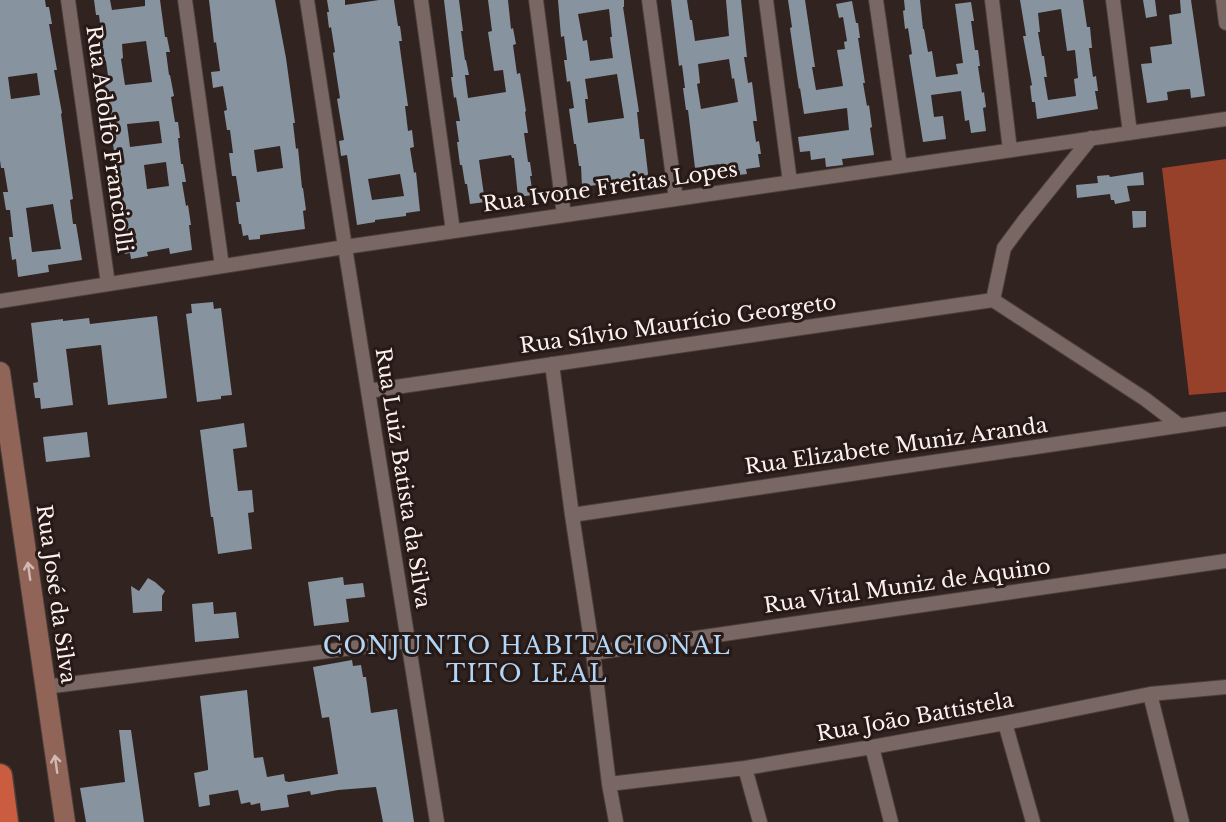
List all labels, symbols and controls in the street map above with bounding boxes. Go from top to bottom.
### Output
street label: Rua Adolfo Franciolli [80,24,138,254]
street label: Rua Ivone Freitas Lopes [481,156,739,218]
street label: Rua Sílvio Maurício Georgeto [518,289,838,359]
street label: Rua Luiz Batista da Silva [370,346,436,610]
street label: Rua Elizabete Muniz Aranda [743,412,1049,480]
street label: Rua José da Silva [31,503,81,685]
street label: Rua Vital Muniz de Aquino [762,553,1052,619]
one-way arrow [23,562,34,581]
district label: CONJUNTO HABITACIONAL TITO LEAL [323,631,731,688]
street label: Rua João Battistela [814,687,1016,747]
one-way arrow [51,755,62,774]

